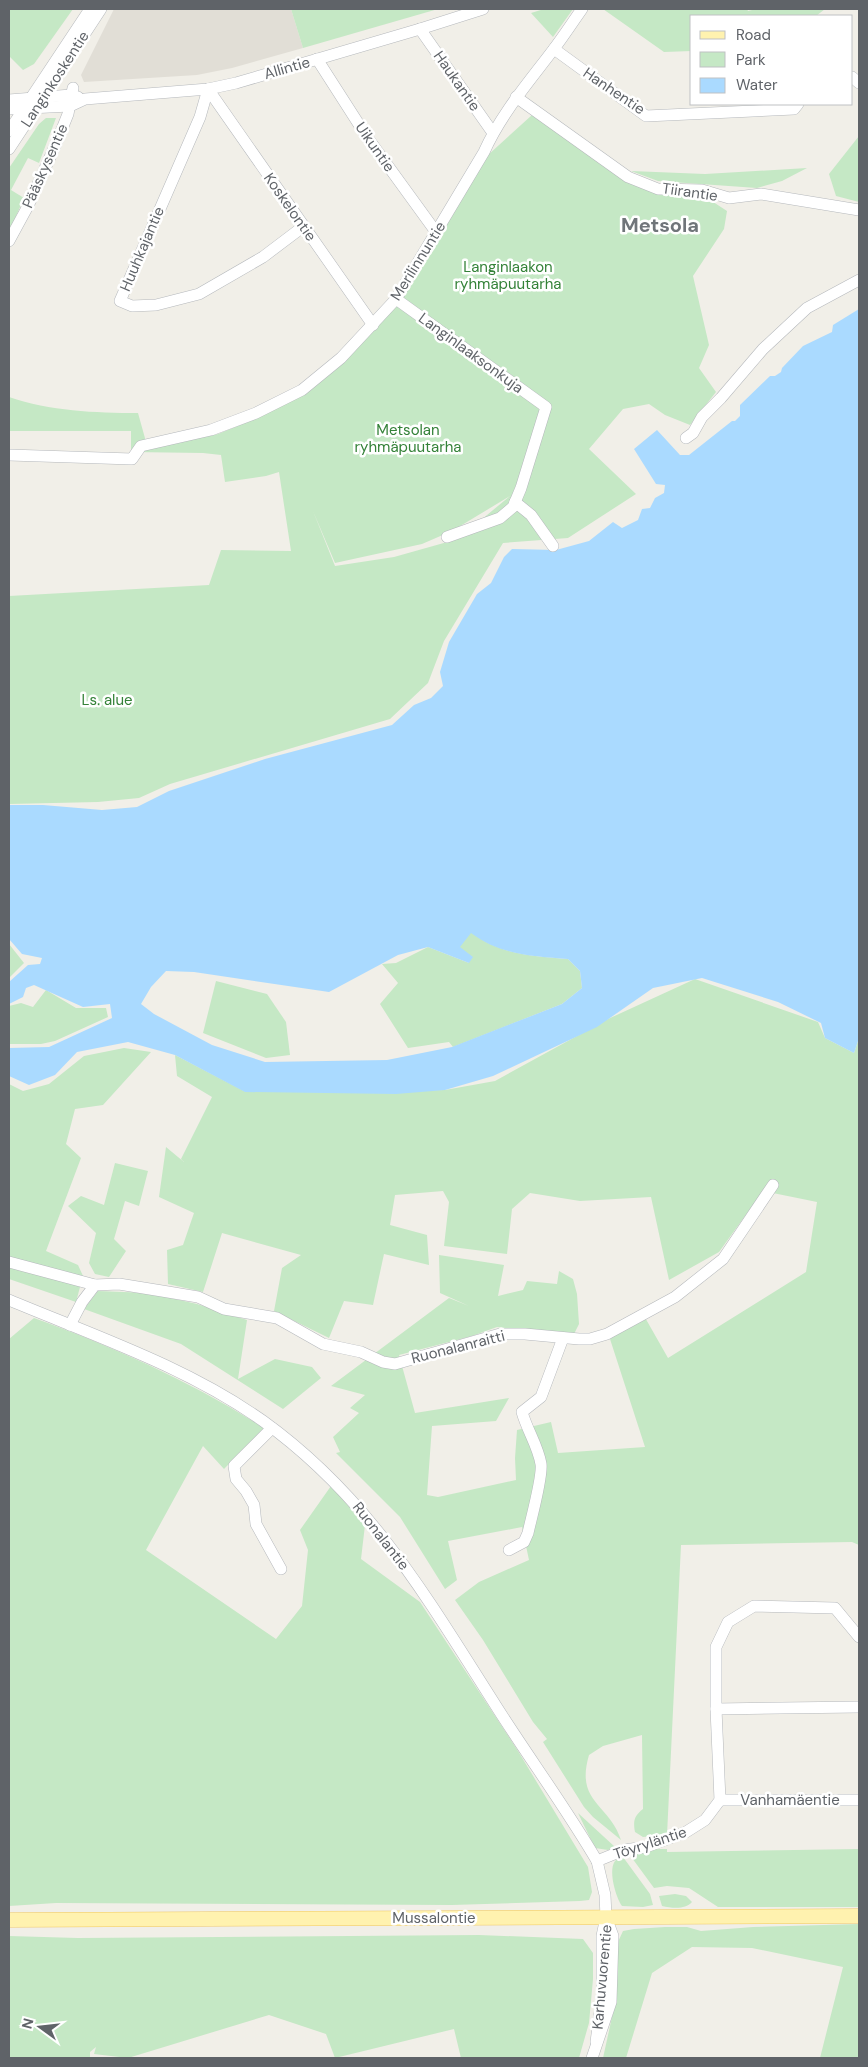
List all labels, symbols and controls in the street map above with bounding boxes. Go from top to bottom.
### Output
legend [690,15,853,105]
text: Road [736,25,771,45]
street label: Langinkoskentie [16,27,94,131]
street label: Haukantie [429,47,485,115]
text: Park [736,50,766,70]
street label: Allintie [262,52,312,84]
street label: Hanhentie [579,63,649,119]
text: Water [736,75,778,95]
street label: Uikuntie [351,118,399,176]
street label: Pääskysentie [17,121,73,211]
street label: Koskelontie [259,169,321,245]
street label: Tiirantie [661,178,719,206]
street label: Huuhkajantie [115,204,169,294]
district label: Metsola [621,212,699,238]
street label: Merilinnuntie [386,218,450,304]
park label: Langinlaakon ryhmäpuutarha [455,257,562,294]
street label: Langinlaaksonkuja [415,308,527,398]
park label: Metsolan ryhmäpuutarha [355,420,462,457]
park label: Ls. alue [81,690,133,710]
street label: Ruonalanraitti [409,1326,507,1368]
street label: Ruonalantie [348,1498,414,1574]
street label: Vanhamäentie [740,1790,840,1810]
street label: Töyryläntie [611,1822,689,1864]
street label: Mussalontie [392,1908,476,1928]
street label: Karhuvuorentie [587,1924,617,2030]
north arrow [15,2002,65,2052]
text: N [17,2016,37,2031]

